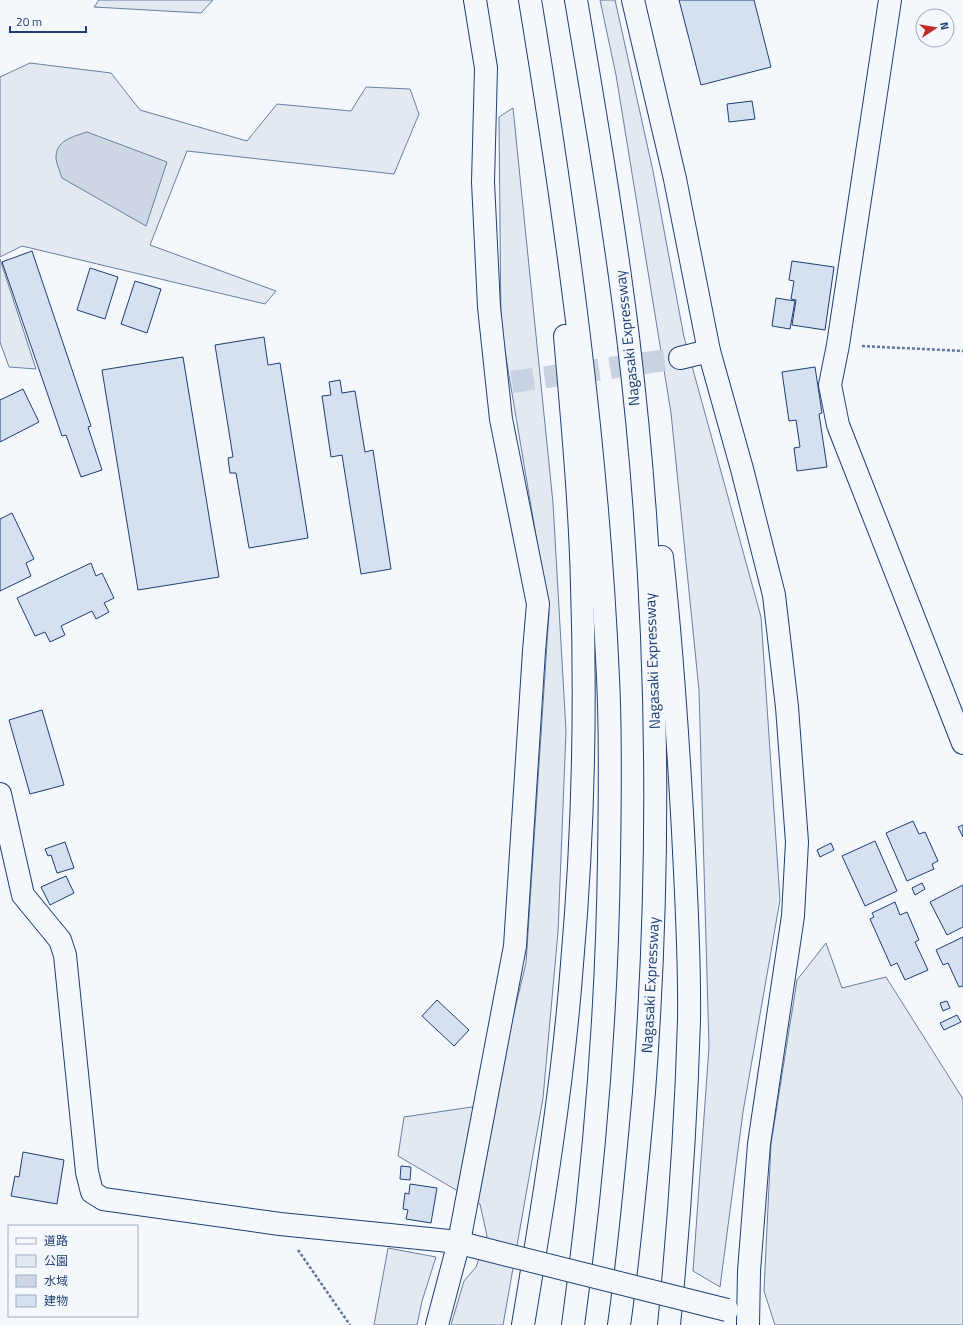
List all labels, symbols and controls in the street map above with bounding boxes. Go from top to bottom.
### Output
scale bar [10,8,86,34]
north arrow [915,8,955,48]
text: 20 m [16,12,42,31]
text: N [936,21,953,31]
street label: Nagasaki Expressway [608,269,646,407]
street label: Nagasaki Expressway [638,592,666,730]
street label: Nagasaki Expressway [635,916,665,1054]
legend [8,1225,138,1317]
text: 道路 [44,1231,68,1250]
text: 公園 [44,1251,68,1270]
text: 水域 [44,1271,68,1290]
text: 建物 [44,1291,68,1310]

